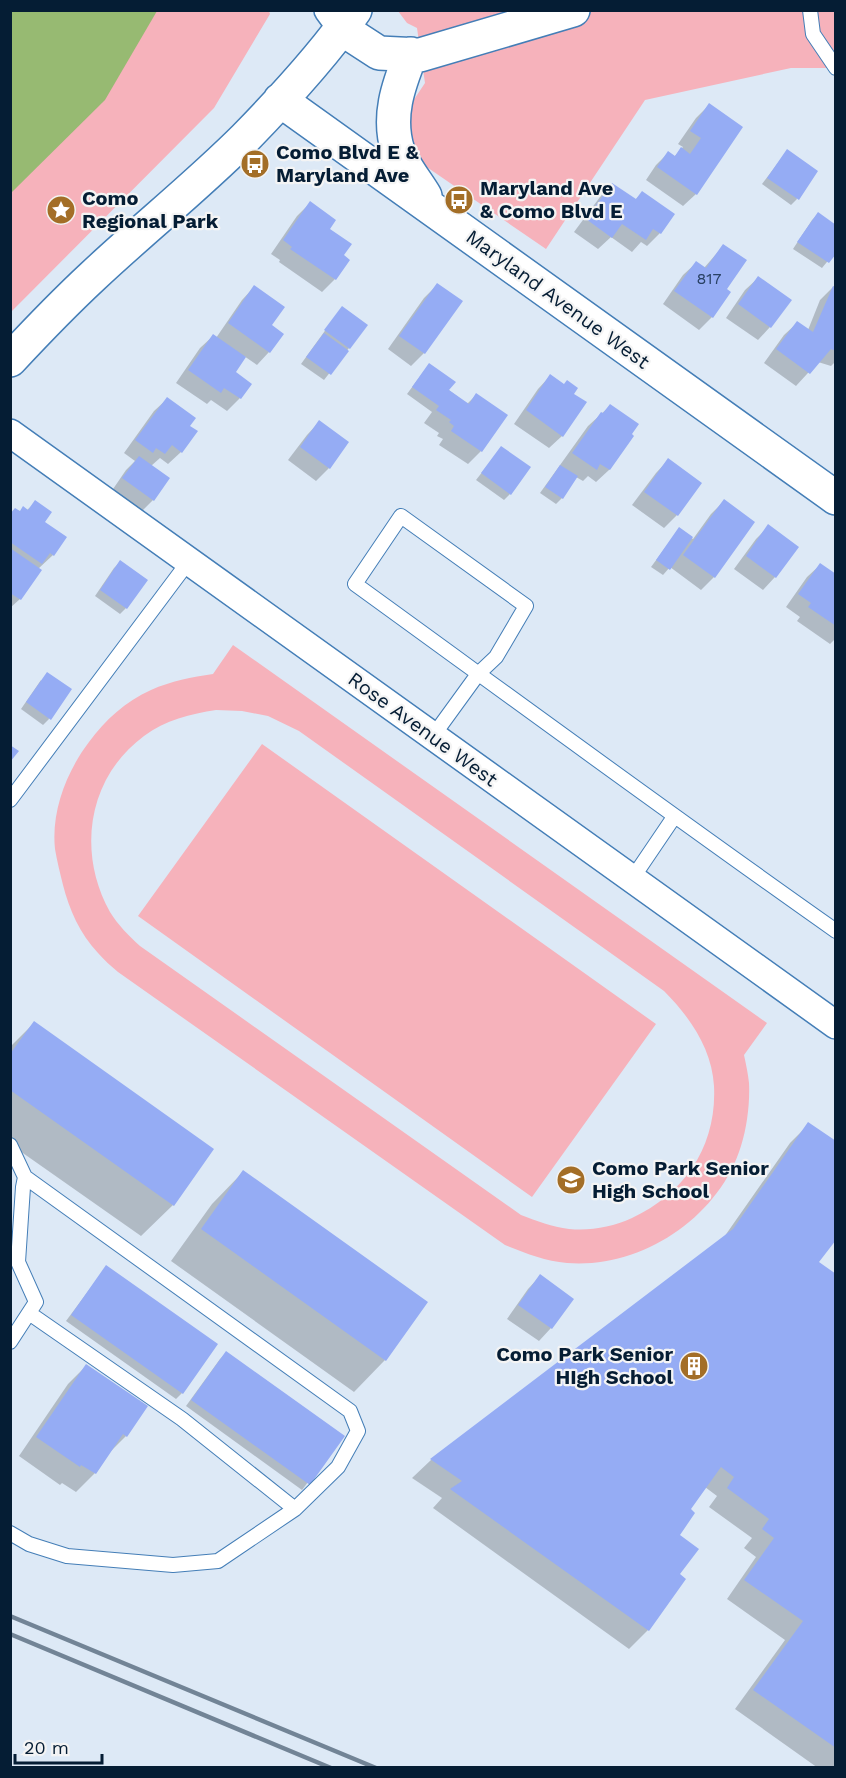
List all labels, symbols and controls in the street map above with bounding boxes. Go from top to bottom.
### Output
place label: Como Blvd E & Maryland Ave [276,140,419,187]
bus stop icon: Como Blvd E & Maryland Ave [239,148,271,180]
place label: Maryland Ave & Como Blvd E [480,176,623,223]
bus stop icon: Maryland Ave & Como Blvd E [443,184,475,216]
place label: Como Regional Park [82,186,219,233]
place icon: Como Regional Park [45,194,77,226]
street label: Maryland Avenue West [461,224,655,374]
house number: 817 [696,269,722,288]
street label: Rose Avenue West [343,667,503,792]
place label: Como Park Senior High School [592,1156,769,1203]
school or university icon: Como Park Senior High School [555,1164,587,1196]
place label: Como Park Senior HIgh School [496,1342,673,1389]
building icon: Como Park Senior HIgh School [678,1350,710,1382]
scale bar [15,1727,102,1765]
text: 20 m [24,1737,69,1758]

